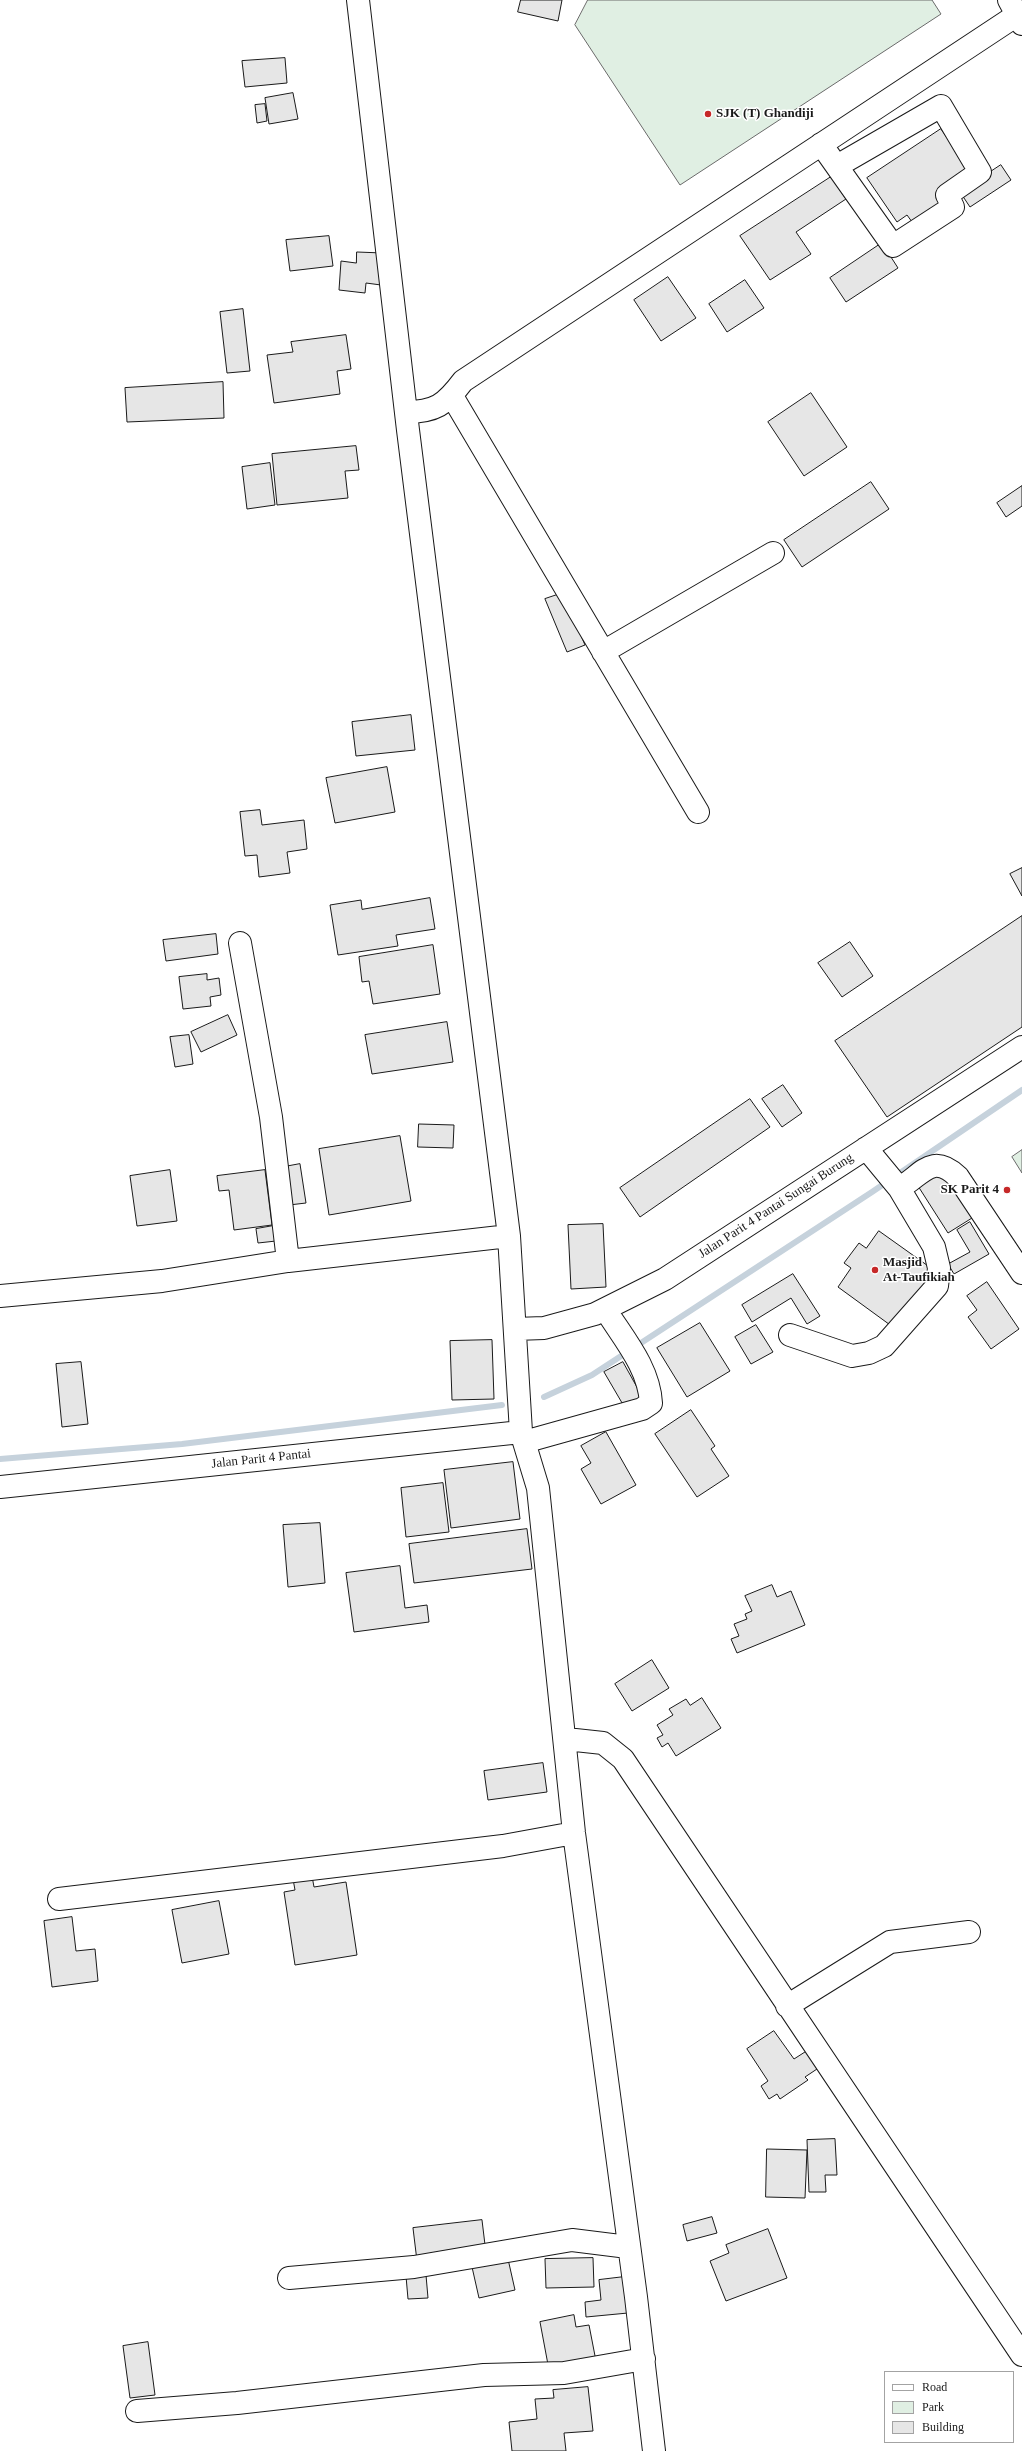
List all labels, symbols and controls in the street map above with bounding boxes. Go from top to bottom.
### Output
place label: SJK (T) Ghandiji [716,106,814,122]
marker: SJK (T) Ghandiji [703,109,713,119]
street label: Jalan Parit 4 Pantai Sungai Burung [696,1150,856,1262]
place label: SK Parit 4 [941,1182,999,1198]
marker: SK Parit 4 [1002,1185,1012,1195]
place label: Masjid At-Taufikiah [883,1255,955,1286]
marker: Masjid At-Taufikiah [870,1265,880,1275]
street label: Jalan Parit 4 Pantai [210,1446,312,1472]
legend [884,2371,1014,2443]
text: Road [922,2380,947,2394]
text: Park [922,2400,944,2414]
text: Building [922,2420,964,2434]

